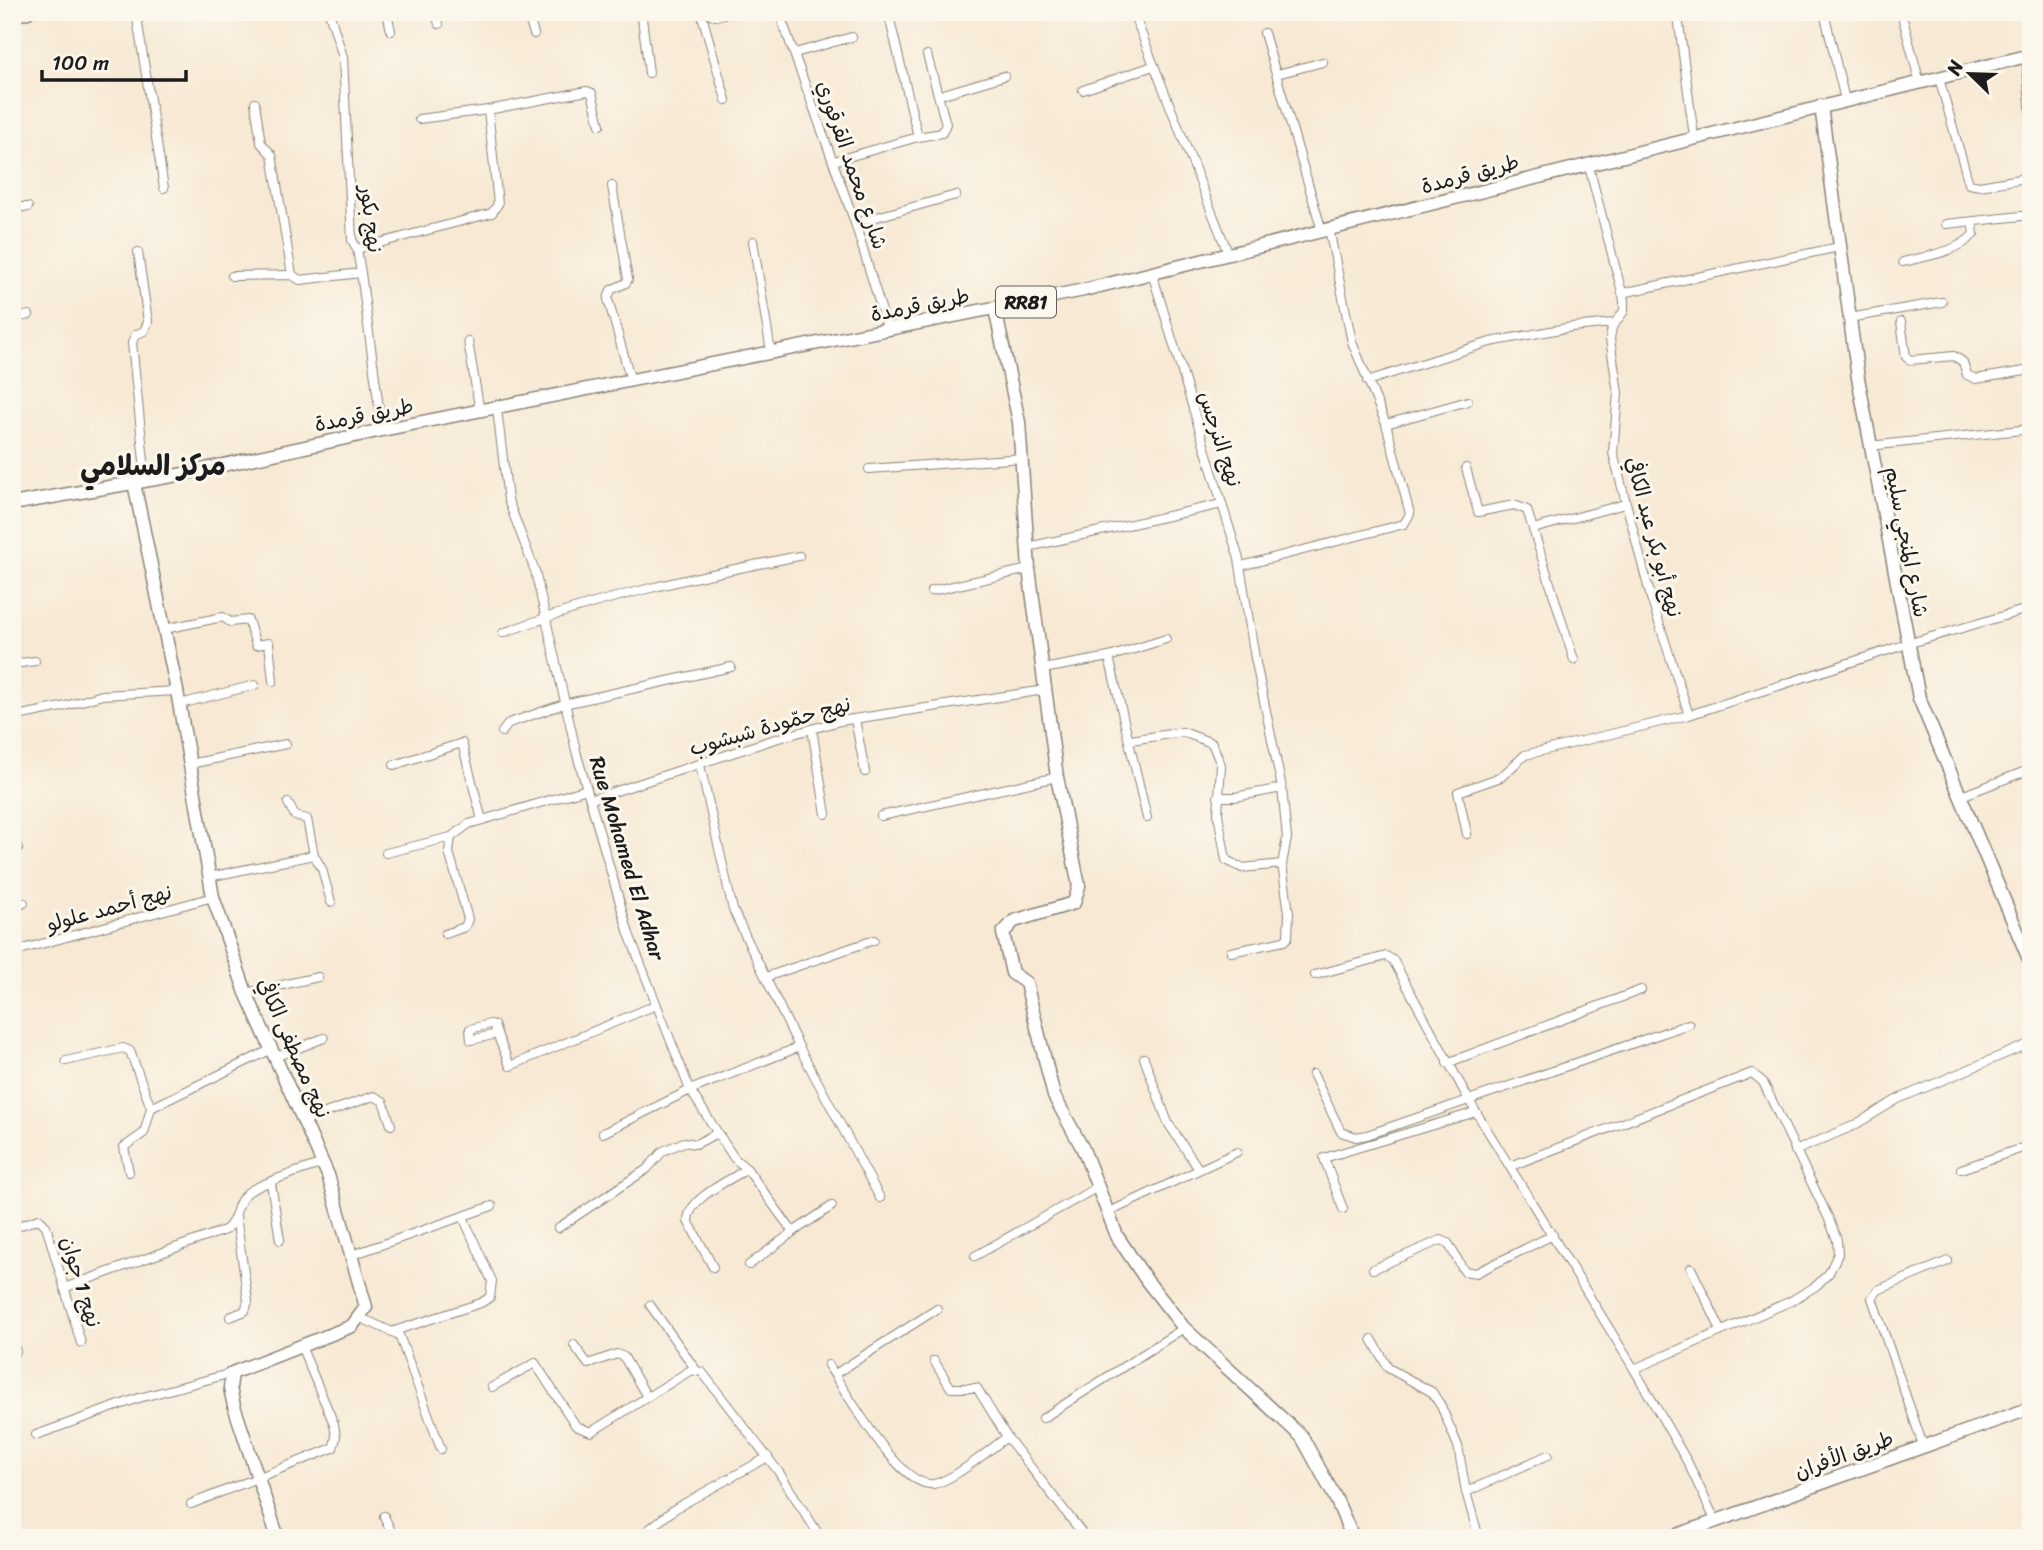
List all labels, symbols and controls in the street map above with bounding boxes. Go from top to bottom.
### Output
scale bar [42,38,186,82]
north arrow [1934,38,2004,108]
text: 100 m [52,44,109,82]
text: N [1937,54,1973,81]
street label: شارع محمد القرقوري [805,75,899,255]
street label: طريق قرمدة [1417,143,1523,205]
street label: نهج بكور [348,181,394,255]
street label: طريق قرمدة [867,277,973,333]
road number: RR81 [996,286,1056,318]
street label: نهج النرجس [1187,386,1253,492]
street label: طريق قرمدة [311,387,417,443]
district label: مركز السلامي [80,441,226,491]
street label: نهج أبو بكر عبد الكافي [1614,452,1694,622]
street label: شارع المنجي سليم [1874,463,1940,621]
street label: نهج حمّودة شبشوب [684,685,856,767]
street label: Rue Mohamed El Adhar [578,751,677,966]
street label: نهج أحمد علولو [41,873,176,943]
street label: نهج مصطفى الكافي [246,971,342,1125]
street label: نهج 1 جوان [49,1232,113,1332]
street label: طريق الأفران [1789,1419,1899,1491]

